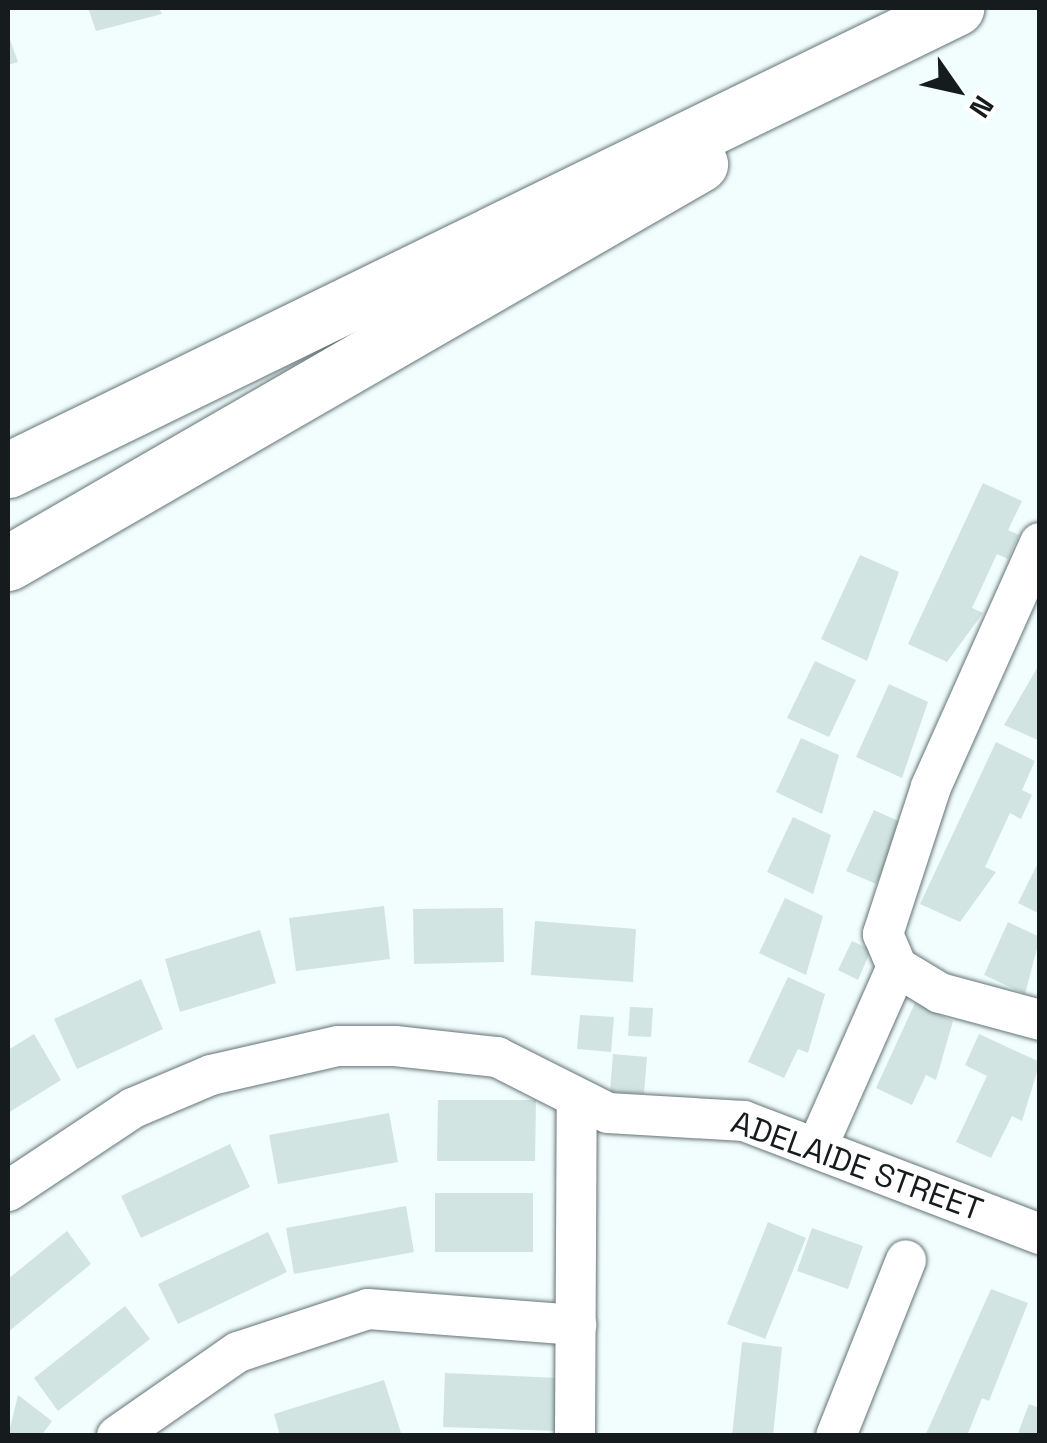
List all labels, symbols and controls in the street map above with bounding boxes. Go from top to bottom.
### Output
north arrow [907,40,1007,140]
text: N [962,89,1002,125]
street label: ADELAIDE STREET [726,1103,988,1229]

